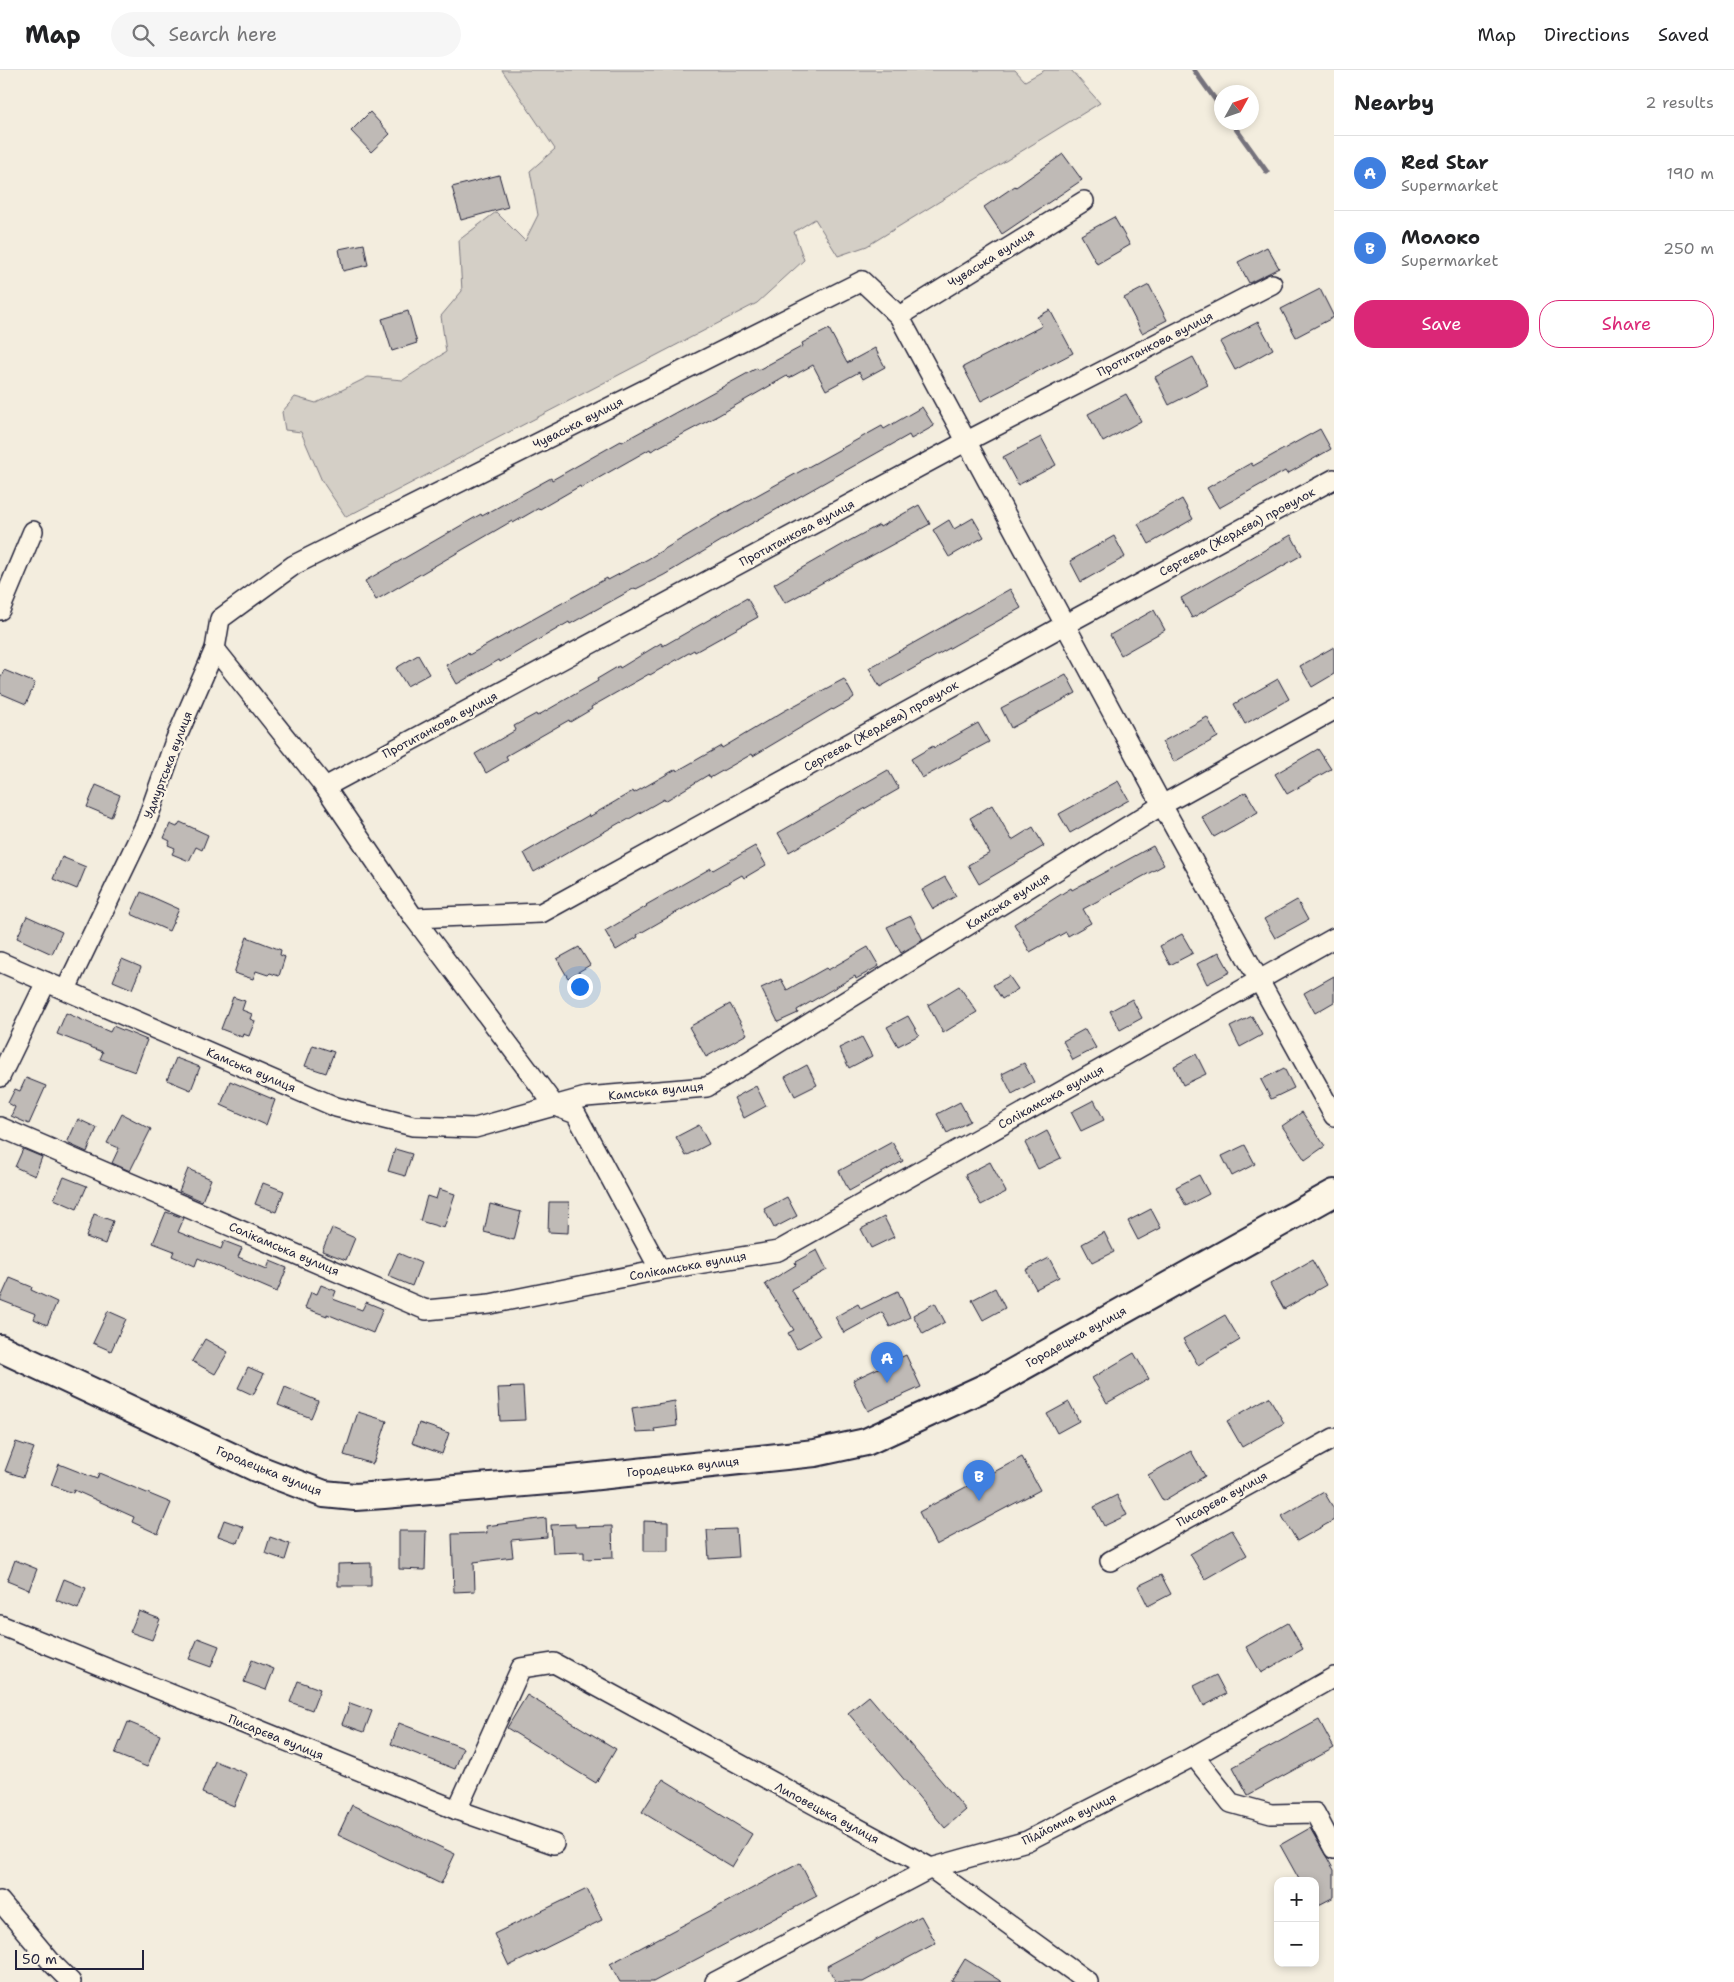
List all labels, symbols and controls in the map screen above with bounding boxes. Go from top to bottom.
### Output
search box [111,12,461,57]
text: Map [25,19,81,51]
icon: search [129,21,157,49]
text: Search here [169,22,277,47]
text: Map [1478,23,1516,47]
text: Directions [1544,23,1630,47]
text: Saved [1658,23,1709,47]
north arrow [1214,85,1259,130]
text: Nearby [1354,89,1434,117]
text: 2 results [1645,92,1714,113]
text: Red Star [1401,150,1489,175]
text: A [1364,163,1376,184]
text: 190 m [1667,163,1714,184]
text: Supermarket [1401,175,1498,196]
street label: Чуваська вулиця [945,225,1037,291]
text: Молоко [1401,225,1480,250]
text: B [1365,238,1375,259]
text: 250 m [1663,238,1714,259]
text: Supermarket [1401,250,1498,271]
button: Save [1354,300,1529,348]
button: Share [1539,300,1714,348]
street label: Протитанкова вулиця [1094,308,1216,380]
street label: Чуваська вулиця [530,393,626,453]
street label: Сергеєва (Жердєва) провулок [1156,484,1318,580]
street label: Протитанкова вулиця [737,496,857,570]
street label: Сергеєва (Жердєва) провулок [801,676,962,775]
street label: Протитанкова вулиця [380,688,500,762]
street label: Удмуртська вулиця [140,709,196,821]
street label: Камська вулиця [963,869,1053,933]
your location [567,974,593,1000]
street label: Камська вулиця [204,1044,298,1096]
street label: Солікамська вулиця [995,1061,1107,1133]
street label: Камська вулиця [608,1078,704,1104]
street label: Солікамська вулиця [226,1218,342,1280]
street label: Солікамська вулиця [628,1248,748,1284]
street label: Городецька вулиця [1023,1303,1129,1371]
pin: A [871,1342,903,1383]
street label: Городецька вулиця [214,1442,324,1500]
street label: Городецька вулиця [626,1453,740,1481]
pin: B [963,1460,995,1501]
street label: Писарєва вулиця [1174,1467,1270,1531]
street label: Писарєва вулиця [226,1711,326,1763]
street label: Липовецька вулиця [772,1779,882,1847]
street label: Підйомна вулиця [1019,1789,1119,1849]
map controls [1274,1877,1319,1967]
button: + [1274,1877,1319,1922]
button: − [1274,1922,1319,1967]
scale bar [15,1947,144,1970]
text: 50 m [22,1950,57,1968]

